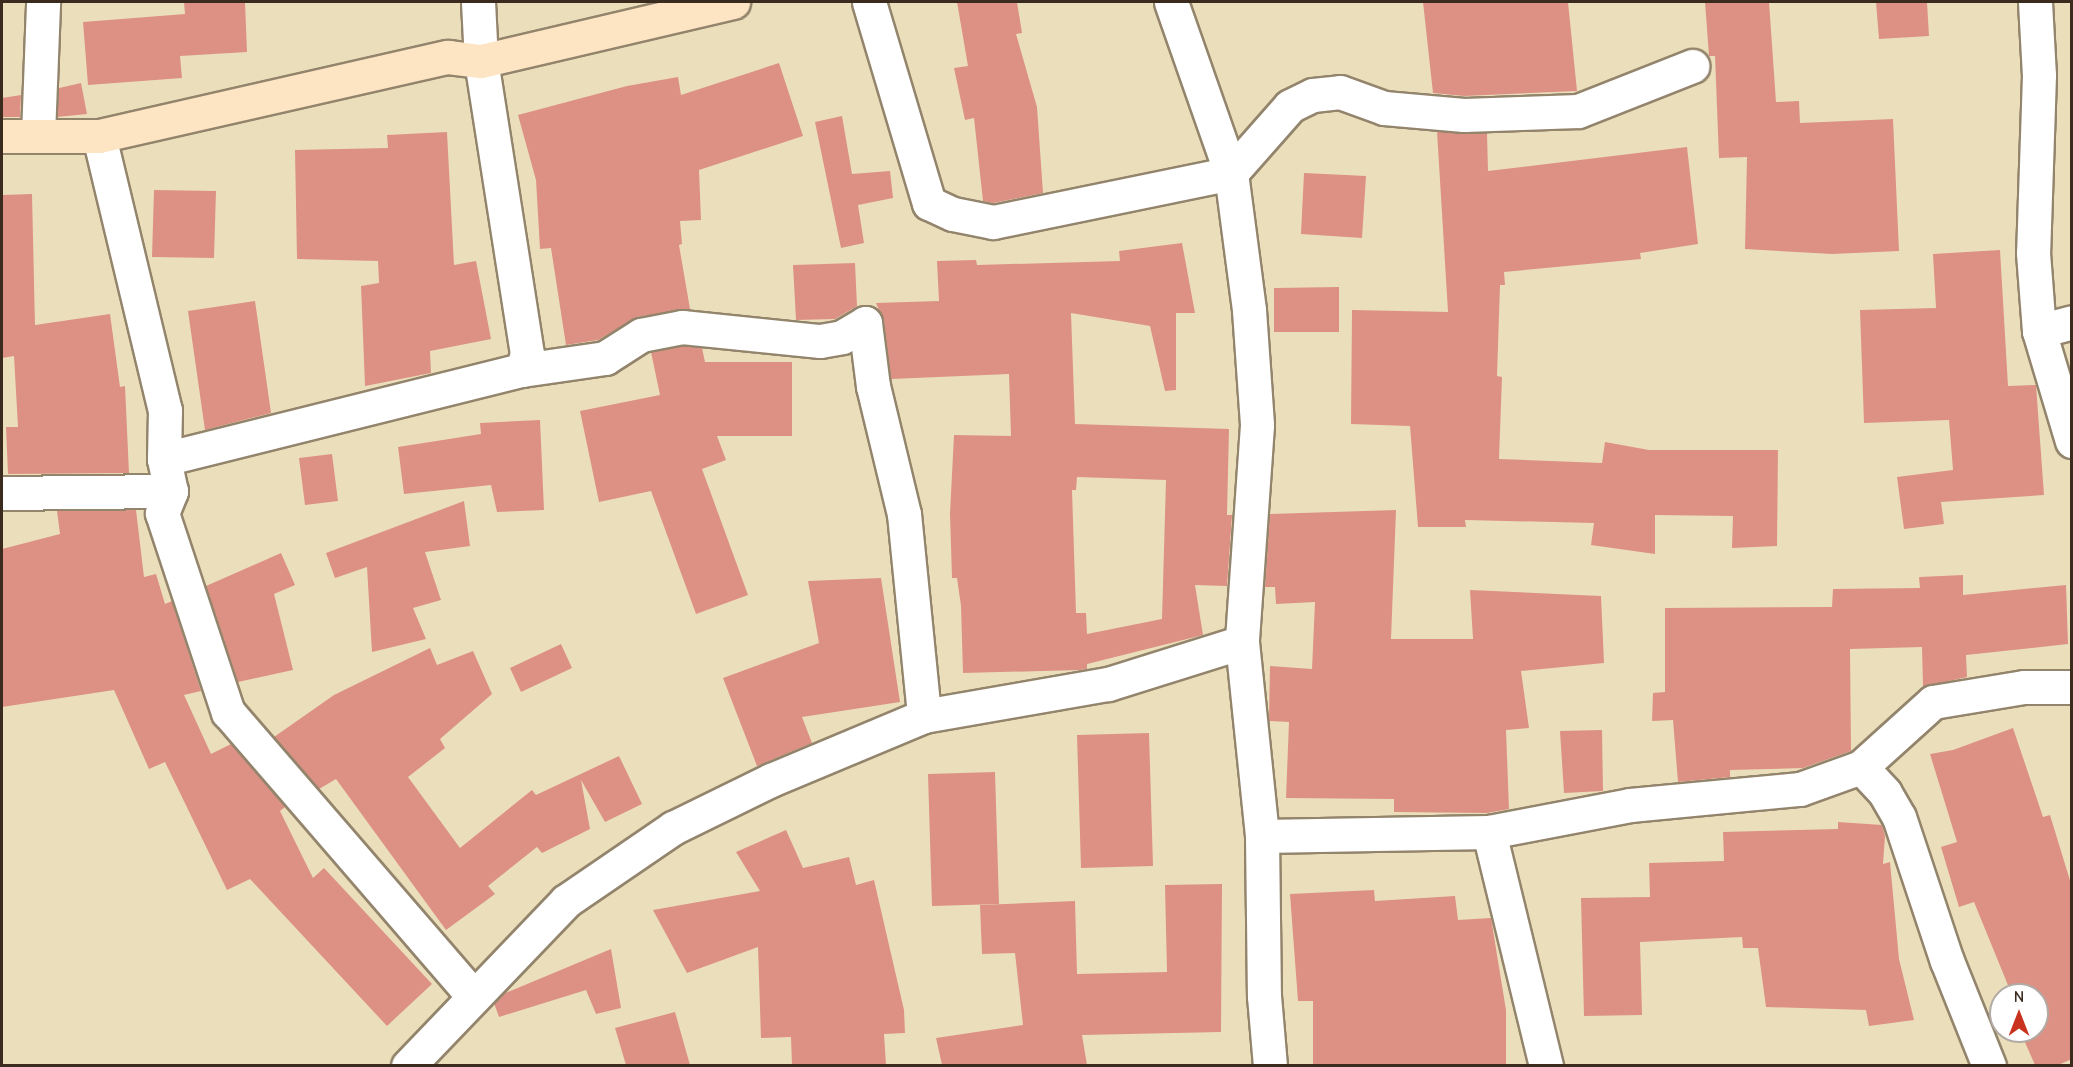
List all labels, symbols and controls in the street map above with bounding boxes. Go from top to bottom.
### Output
north arrow [1989,983,2049,1043]
text: N [2014,988,2024,1006]

